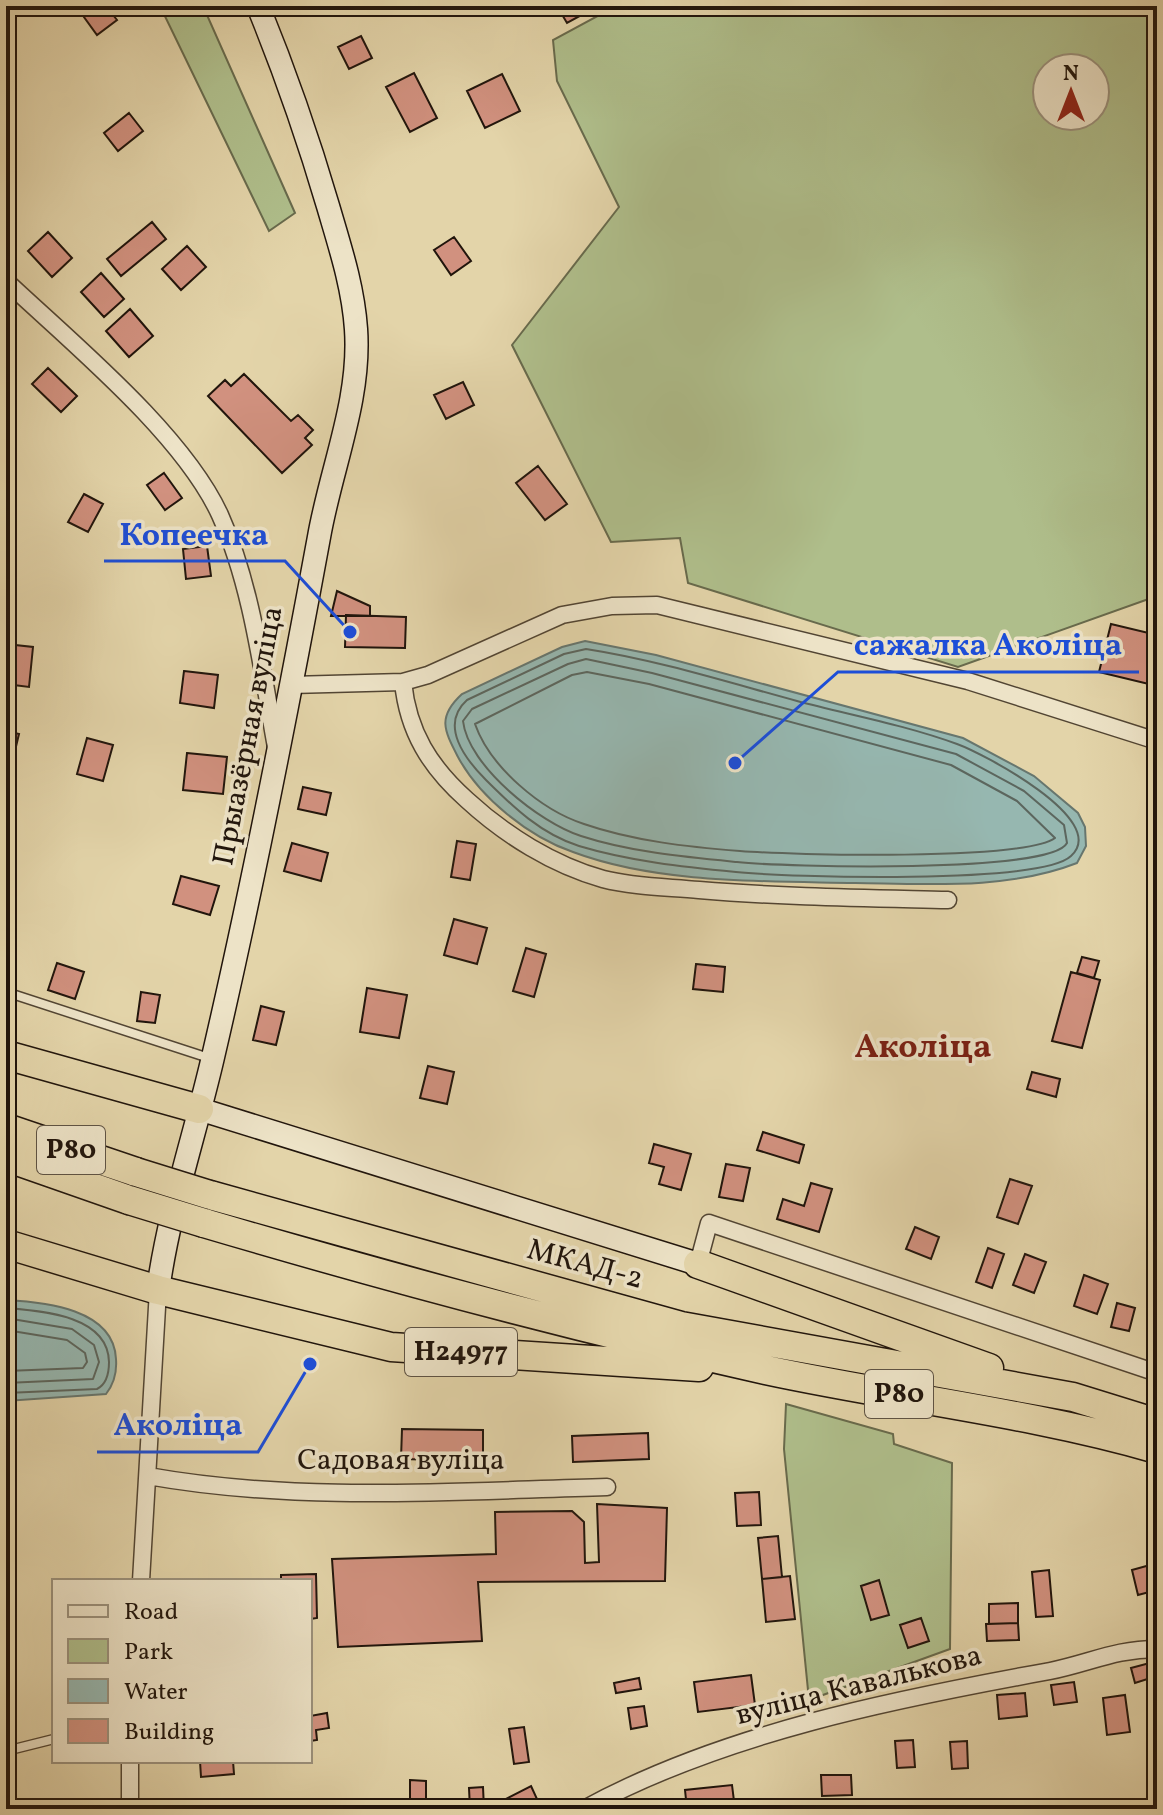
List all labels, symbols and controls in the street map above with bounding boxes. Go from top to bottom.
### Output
north arrow [1031,52,1111,132]
text: N [1063,59,1079,90]
callout: Копеечка [104,505,285,561]
text: Копеечка [120,515,268,559]
street label: Прыазёрная вуліца [203,603,295,869]
callout: сажалка Аколіца [838,616,1139,672]
text: сажалка Аколіца [854,625,1122,669]
district label: Аколіца [855,1025,991,1072]
road number: Р80 [37,1126,105,1174]
street label: МКАД-2 [522,1229,648,1301]
road number: Н24977 [405,1328,517,1376]
road number: Р80 [865,1370,933,1418]
callout: Аколіца [97,1396,258,1452]
text: Аколіца [114,1405,242,1449]
street label: Садовая вуліца [297,1440,505,1482]
legend [52,1579,312,1763]
text: Road [124,1596,178,1630]
street label: вуліца Кавалькова [732,1635,986,1737]
text: Park [124,1636,173,1670]
text: Water [124,1676,188,1710]
text: Building [124,1716,214,1750]

